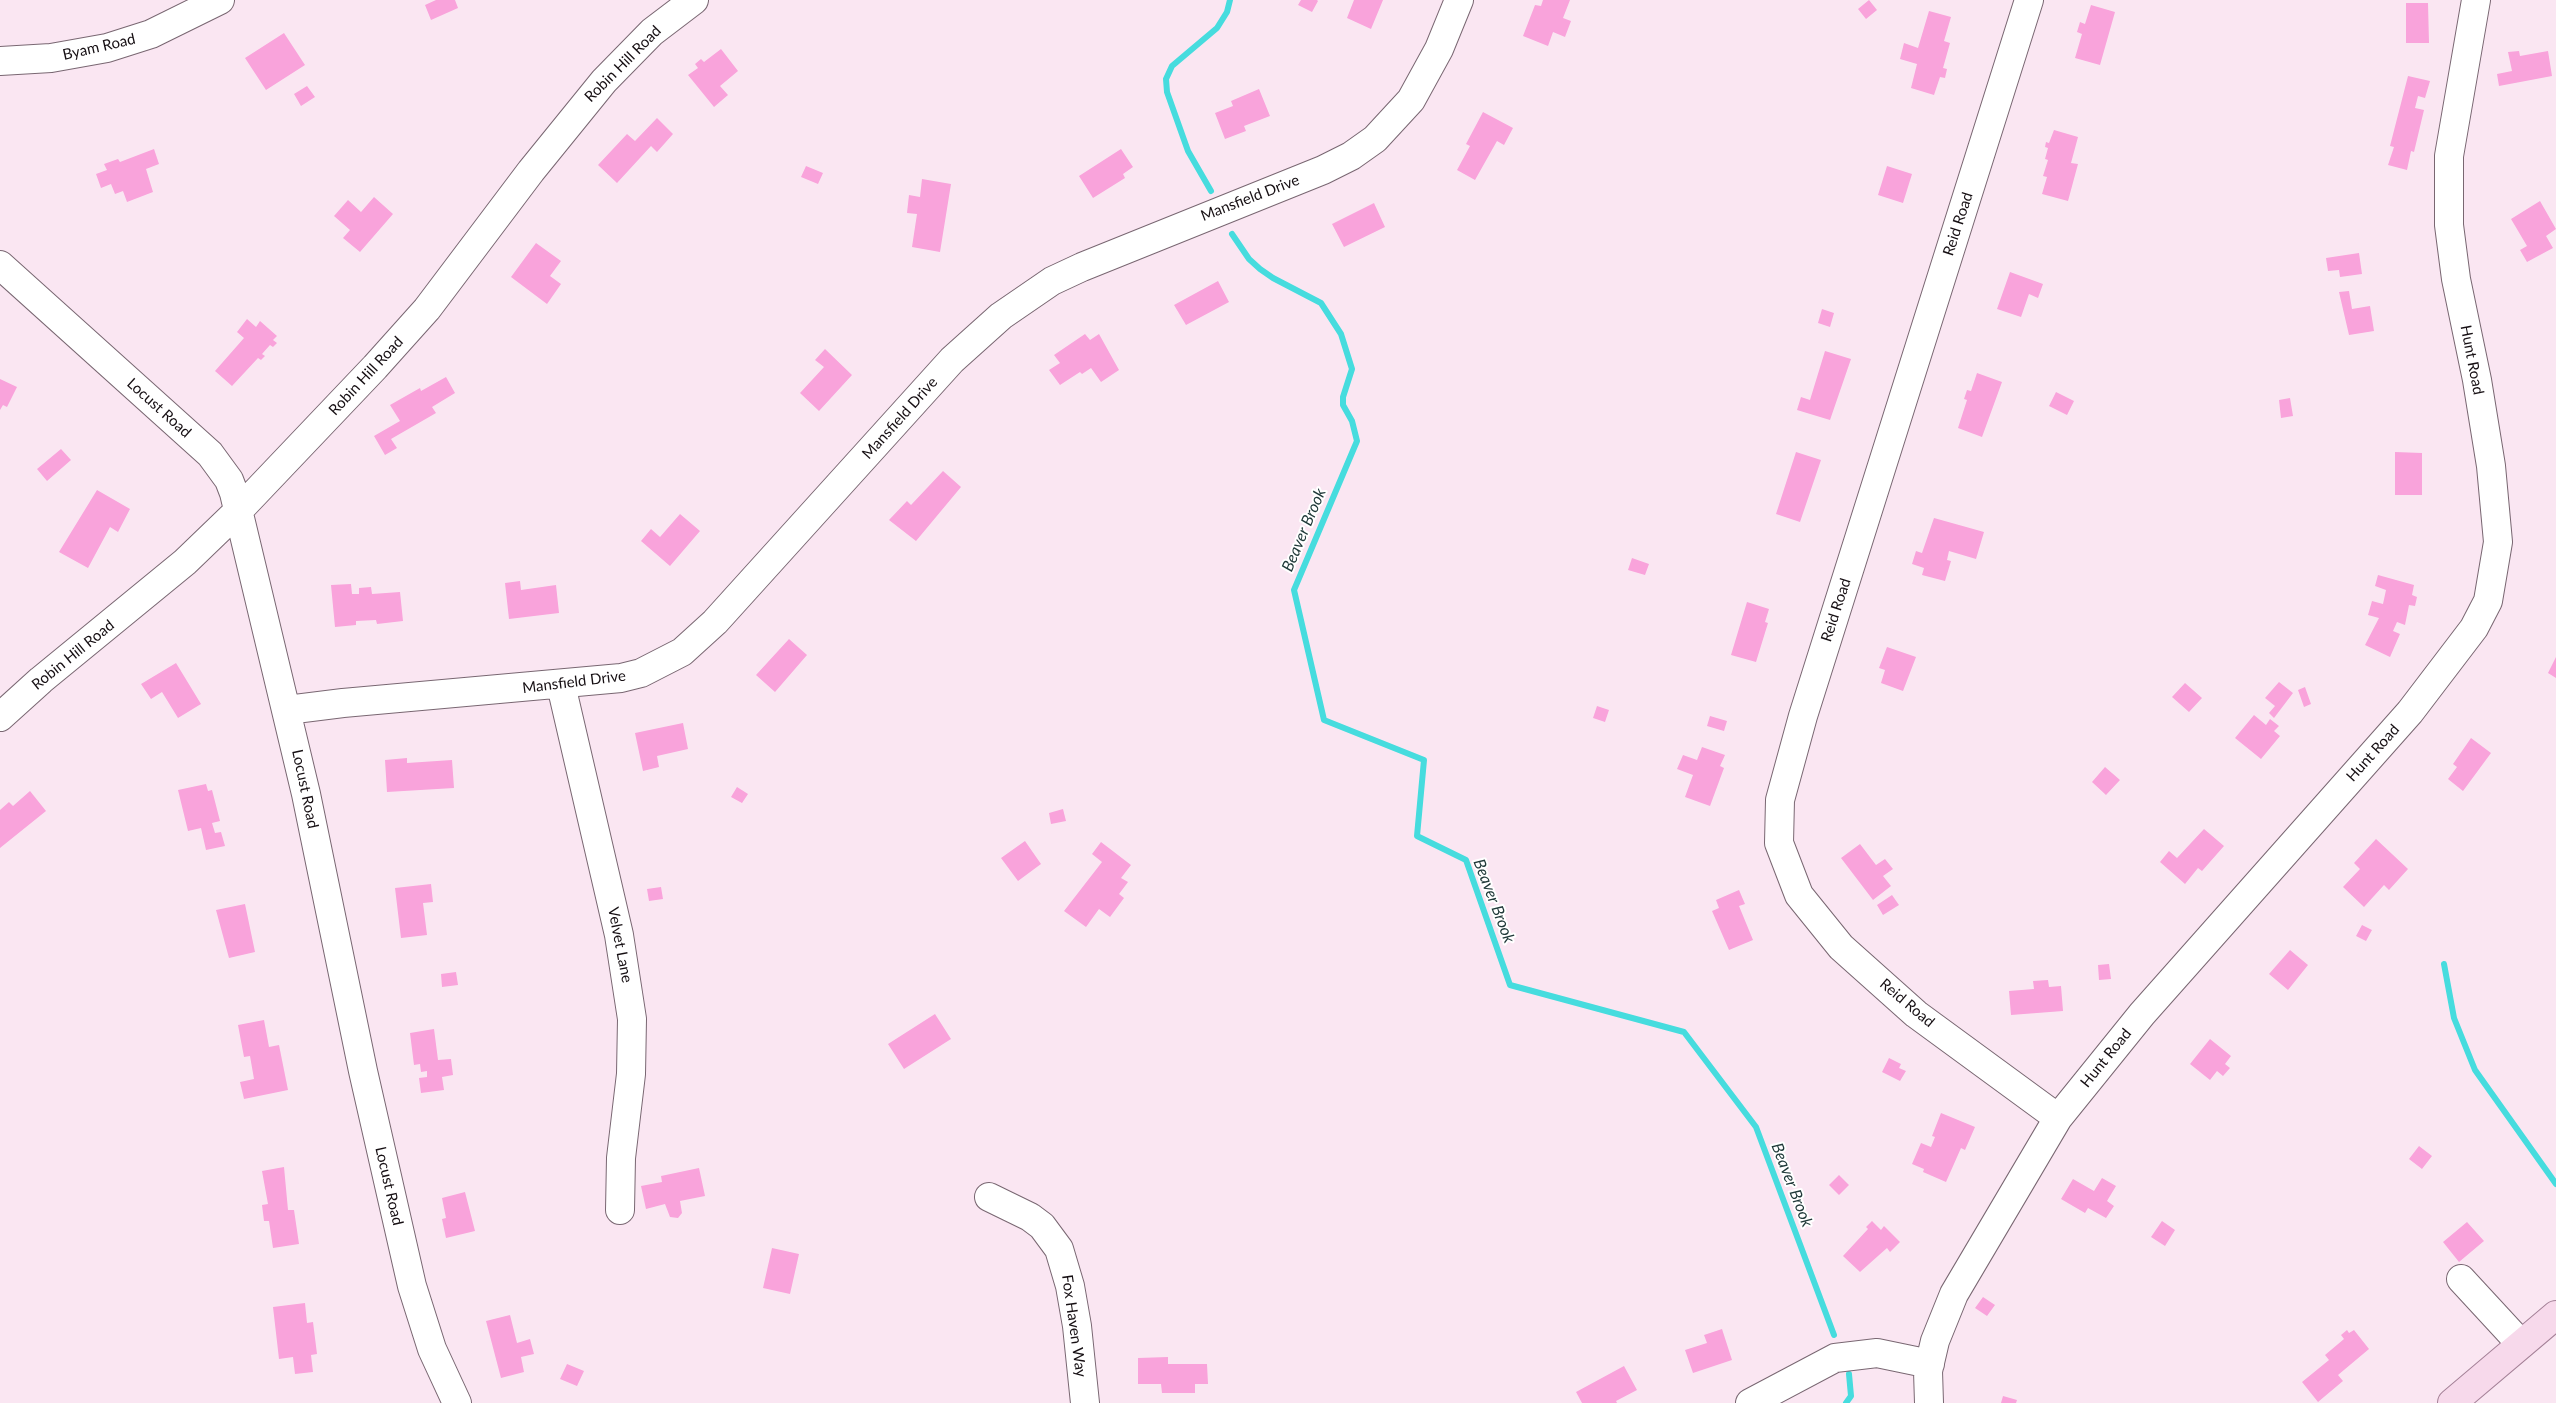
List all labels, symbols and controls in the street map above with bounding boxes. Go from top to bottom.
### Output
street label: Robin Hill Road [581,22,665,106]
street label: Byam Road [61,30,137,64]
street label: Mansfield Drive [1198,171,1302,225]
street label: Reid Road [1939,190,1977,258]
street label: Hunt Road [2456,324,2488,396]
street label: Robin Hill Road [325,333,407,419]
street label: Mansfield Drive [858,373,942,463]
street label: Locust Road [123,374,195,442]
water label: Beaver Brook [1278,485,1330,575]
street label: Reid Road [1817,576,1855,644]
street label: Robin Hill Road [28,616,118,694]
street label: Mansfield Drive [521,667,627,697]
street label: Hunt Road [2343,721,2403,785]
street label: Locust Road [288,748,322,830]
water label: Beaver Brook [1469,856,1519,946]
street label: Velvet Lane [604,906,636,984]
street label: Reid Road [1876,975,1938,1031]
street label: Hunt Road [2077,1025,2135,1091]
water label: Beaver Brook [1767,1140,1817,1230]
street label: Locust Road [371,1145,407,1227]
street label: Fox Haven Way [1058,1274,1090,1378]

